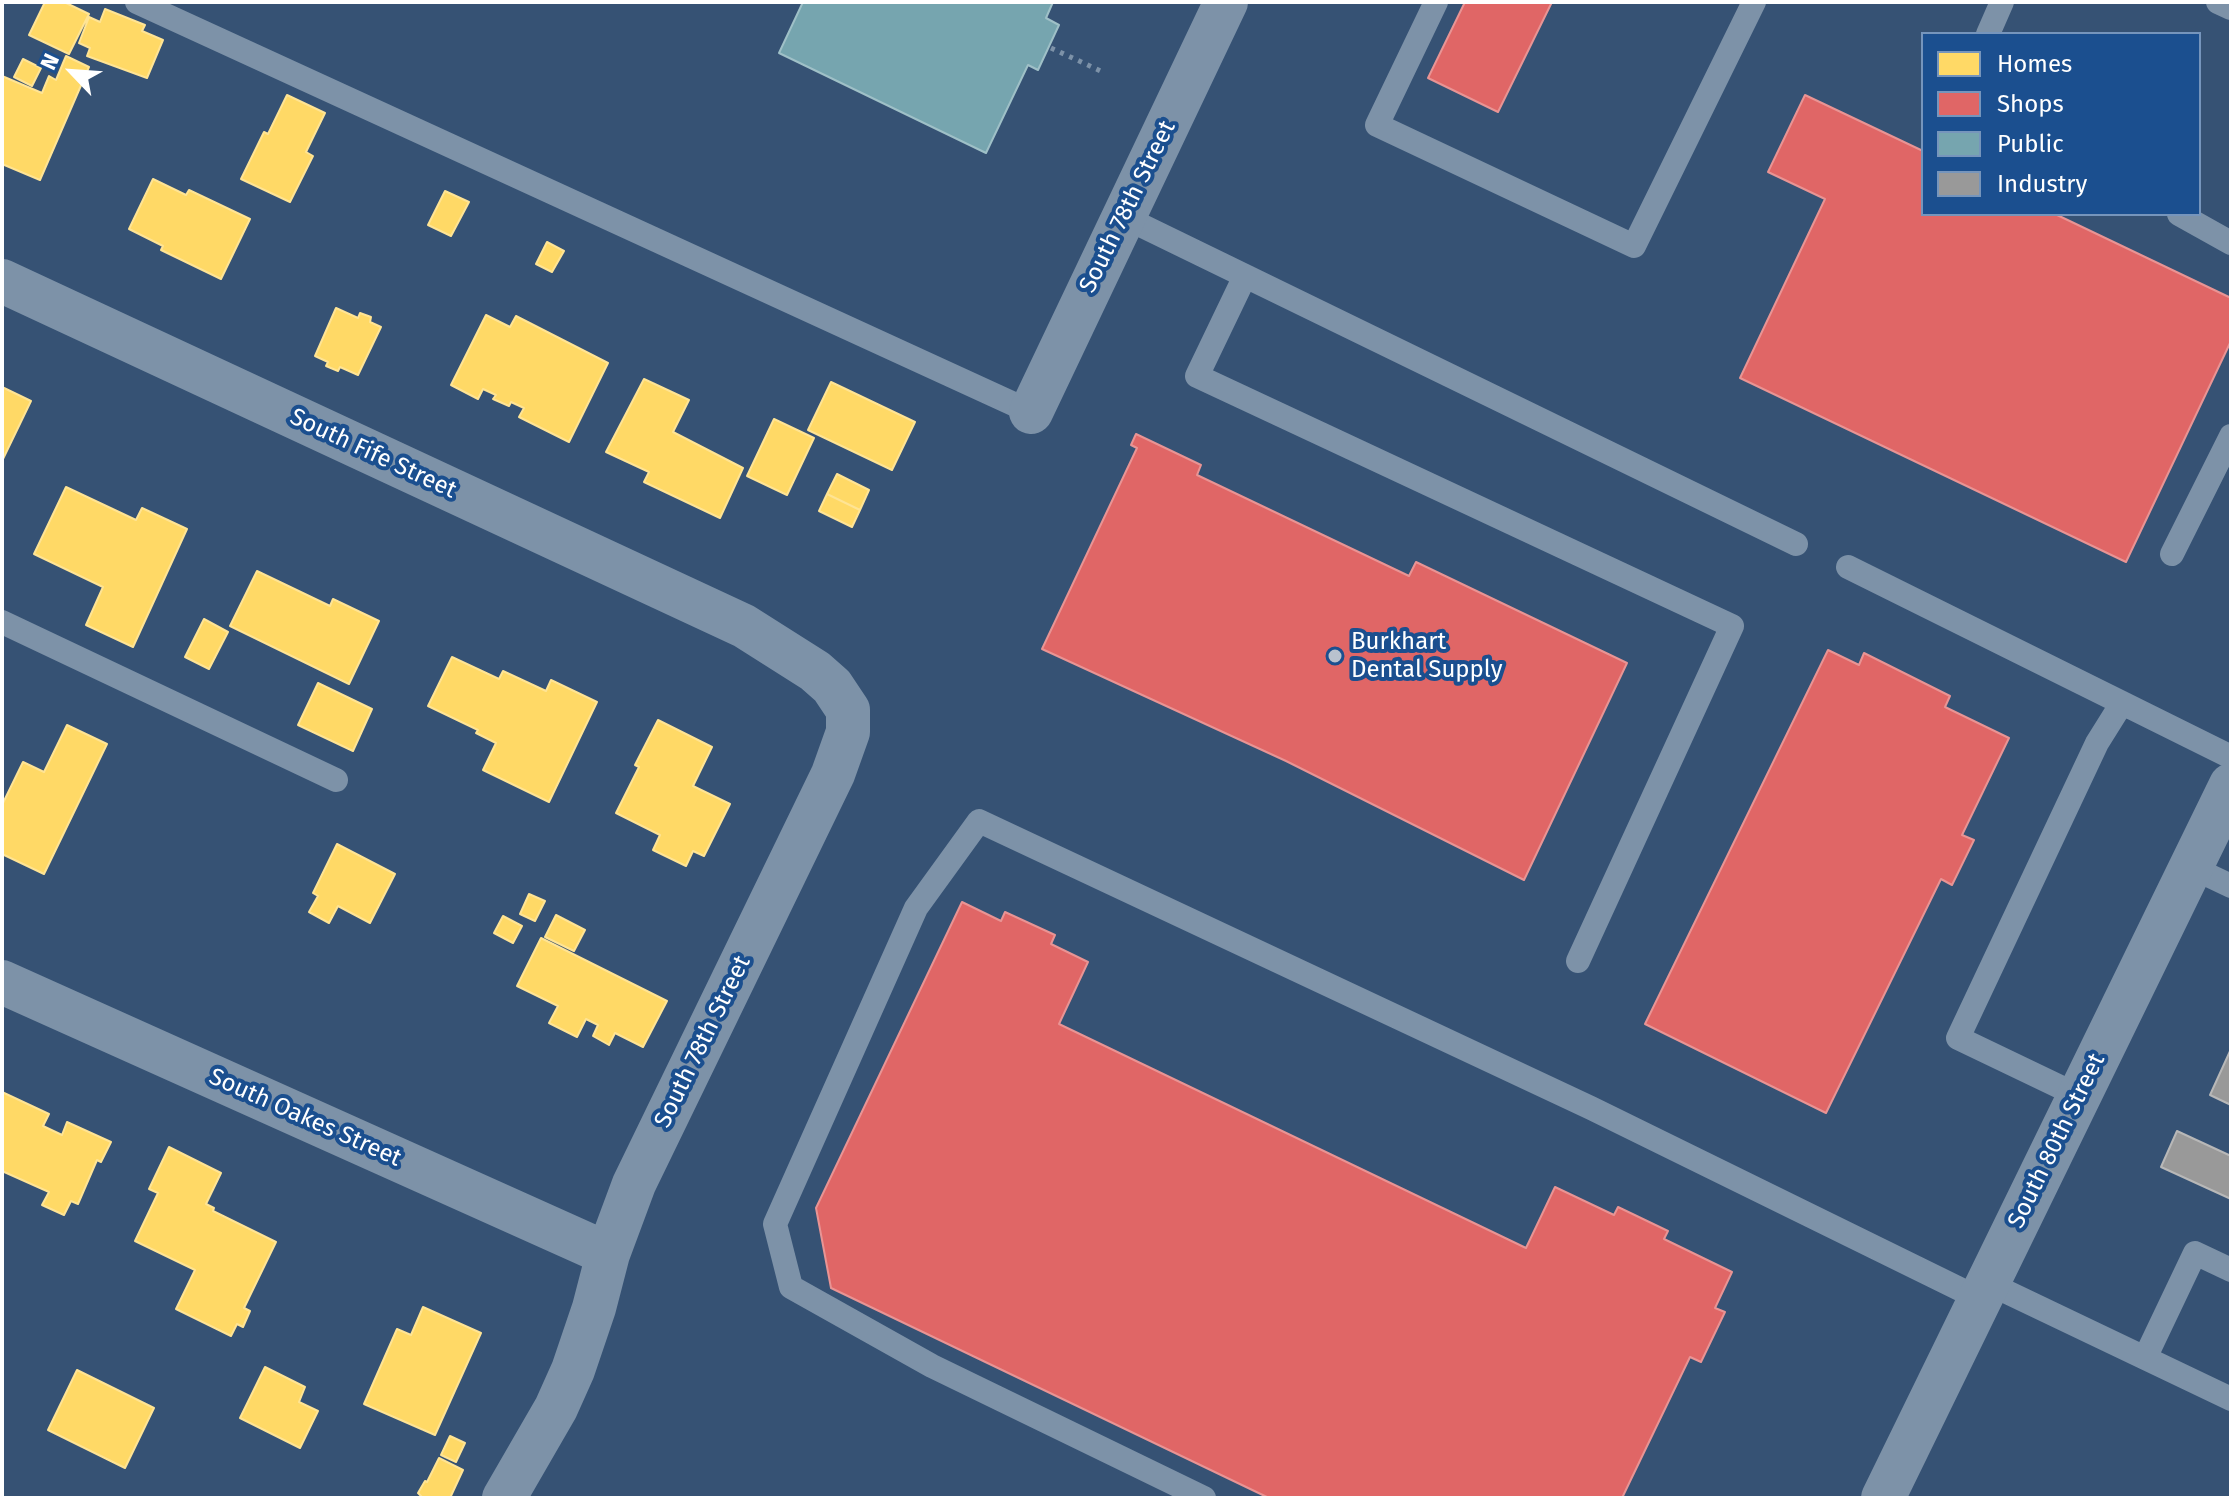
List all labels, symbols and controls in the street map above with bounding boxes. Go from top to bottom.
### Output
north arrow [32,32,112,112]
legend [1921,32,2201,216]
text: N [34,49,65,74]
text: Homes [1997,50,2072,78]
text: Shops [1997,90,2064,118]
street label: South 78th Street [1074,116,1182,298]
text: Public [1997,130,2064,158]
text: Industry [1997,170,2087,198]
street label: South Fife Street [285,403,461,505]
place label: Burkhart Dental Supply [1351,628,1502,684]
marker: Burkhart Dental Supply [1326,647,1344,665]
street label: South 78th Street [649,951,757,1133]
street label: South 80th Street [2002,1049,2112,1233]
street label: South Oakes Street [204,1063,406,1173]

